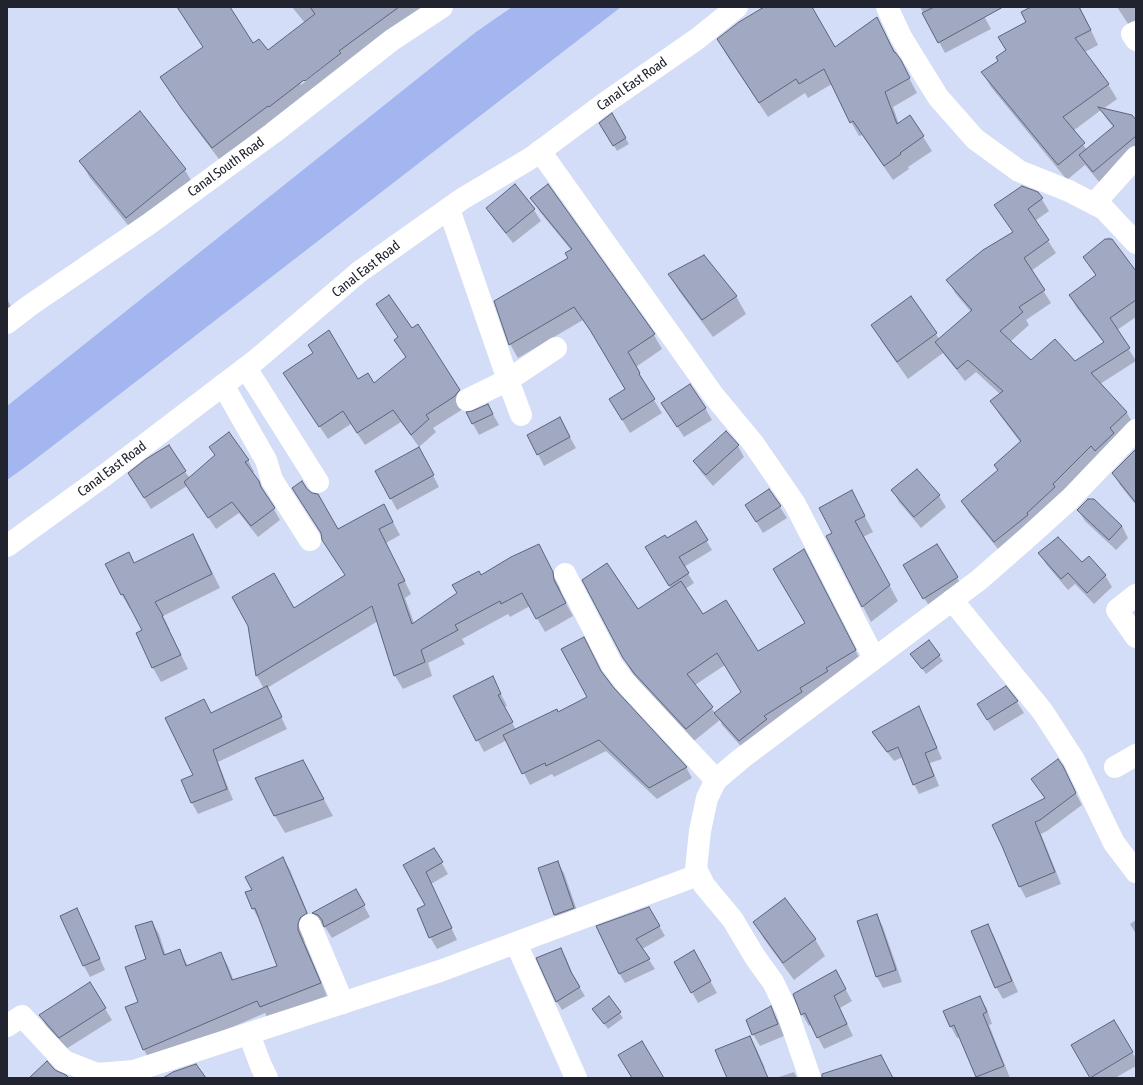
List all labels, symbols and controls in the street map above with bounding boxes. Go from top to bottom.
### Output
street label: Canal East Road [594,54,670,114]
street label: Canal South Road [184,134,268,200]
street label: Canal East Road [329,237,403,301]
street label: Canal East Road [74,438,150,500]

